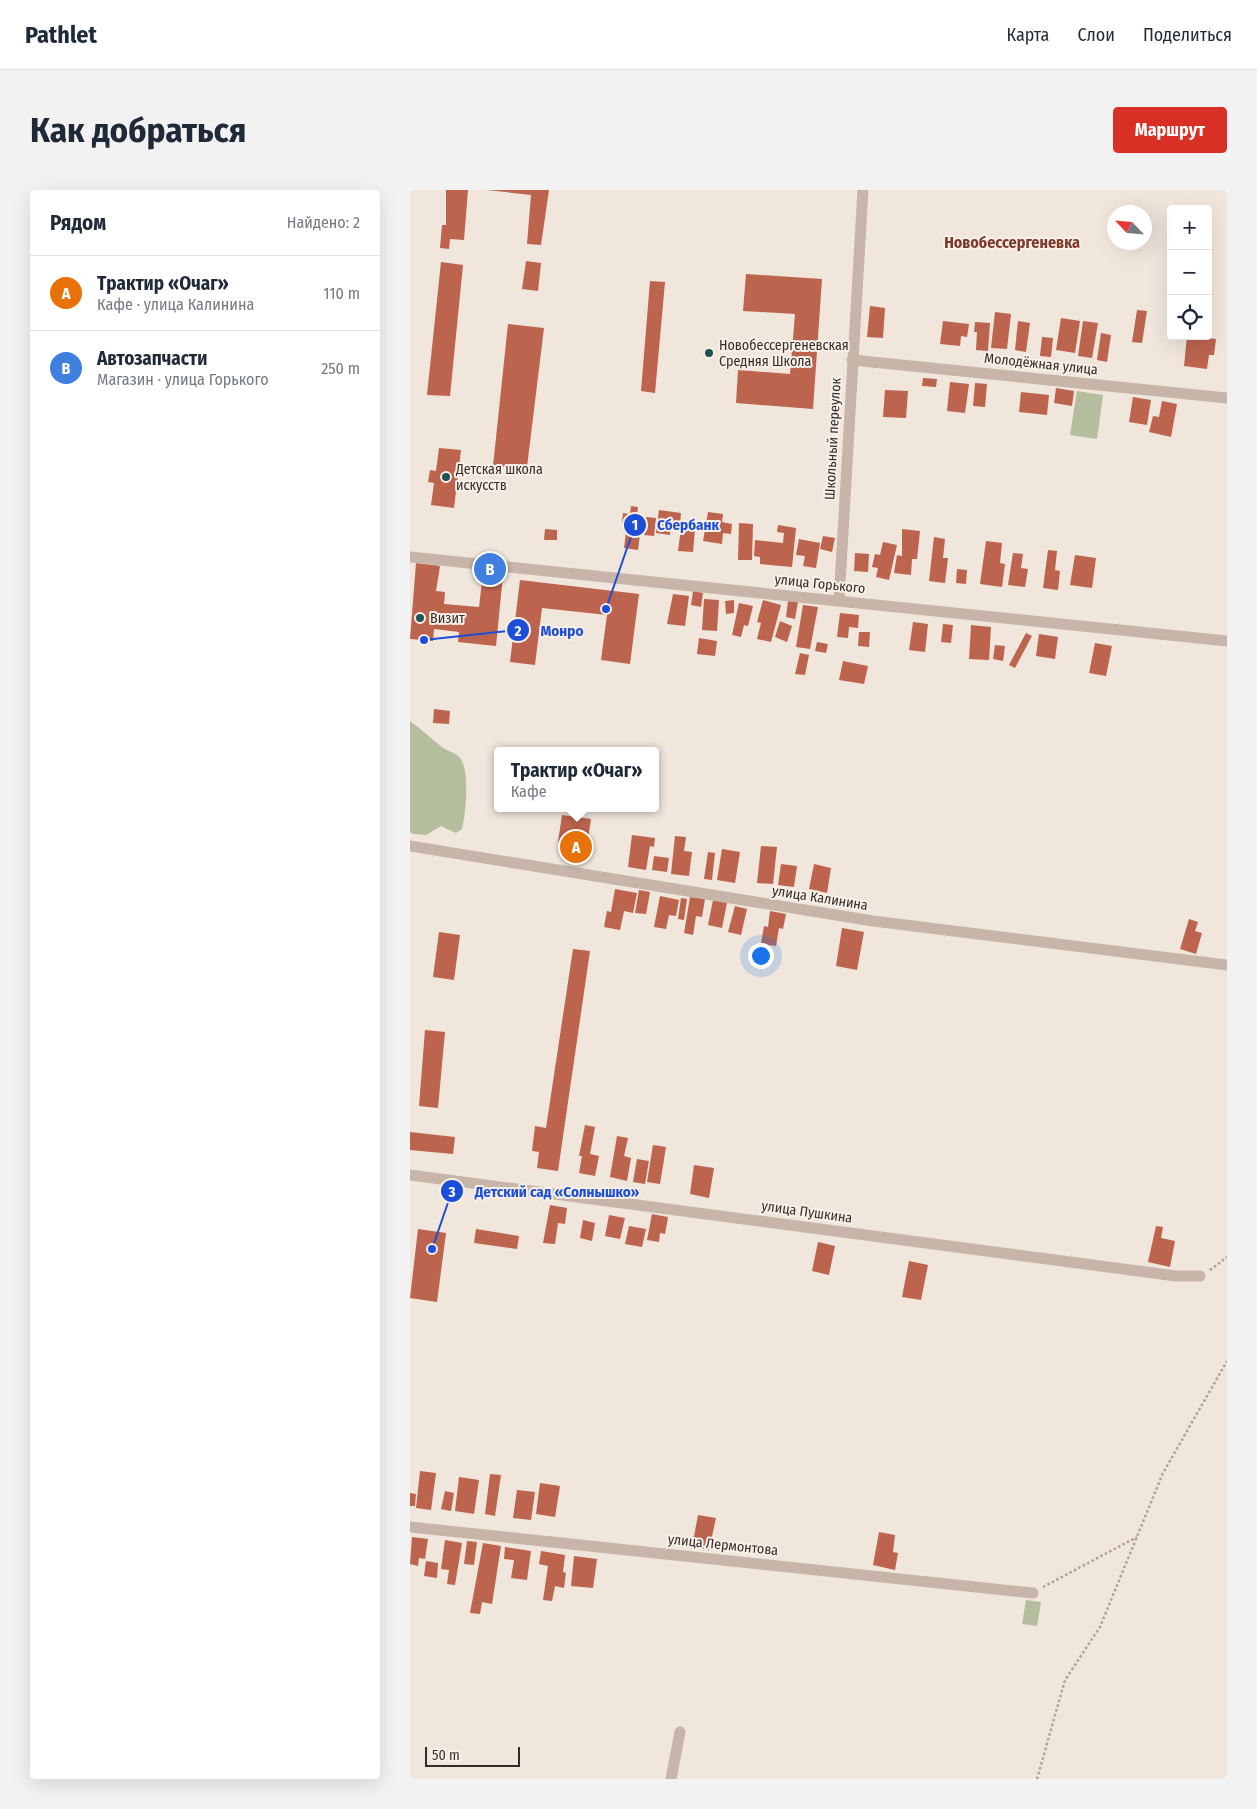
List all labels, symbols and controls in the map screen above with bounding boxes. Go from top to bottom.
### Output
text: Pathlet [25,21,97,49]
text: Карта [1006,24,1049,46]
text: Слои [1077,24,1115,46]
text: Поделиться [1143,24,1232,46]
button: Маршрут [1113,107,1227,153]
text: Как добраться [30,109,247,151]
north arrow [1107,205,1152,250]
map controls [1167,205,1212,340]
button: + [1167,205,1212,250]
text: Рядом [50,210,106,236]
text: Найдено: 2 [287,213,360,232]
district label: Новобессергеневка [944,233,1080,252]
button: − [1167,250,1212,295]
text: Трактир «Очаг» [97,272,229,295]
text: A [62,284,70,303]
text: 110 m [323,284,360,303]
text: Кафе · улица Калинина [97,295,254,314]
button: locate [1167,295,1212,340]
place label: Новобессергеневская Средняя Школа [719,337,849,370]
text: Автозапчасти [97,347,207,370]
marker: Новобессергеневская Средняя Школа [703,347,715,359]
street label: Молодёжная улица [983,350,1099,378]
text: B [62,359,70,378]
text: 250 m [321,359,360,378]
text: Магазин · улица Горького [97,370,269,389]
street label: Школьный переулок [821,377,845,501]
place label: Детская школа искусств [455,461,543,494]
marker: Детская школа искусств [440,471,452,483]
callout: Сбербанк [622,510,729,540]
text: 1 [632,516,638,534]
text: Сбербанк [657,516,719,534]
pin: B [474,550,506,588]
street label: улица Горького [774,571,866,597]
place label: Визит [430,610,465,627]
marker: Визит [414,612,426,624]
callout: Монро [506,615,594,645]
text: 2 [514,622,522,640]
text: Монро [541,622,583,640]
popup [494,747,659,812]
text: Трактир «Очаг» [511,759,642,782]
text: Кафе [511,782,547,801]
pin: A [560,828,592,866]
street label: улица Калинина [771,882,869,914]
your location [748,943,774,969]
callout: Детский сад «Солнышко» [440,1176,649,1206]
text: 3 [447,1183,456,1201]
text: Детский сад «Солнышко» [474,1183,640,1201]
street label: улица Пушкина [761,1197,854,1227]
street label: улица Лермонтова [667,1531,779,1559]
scale bar [425,1744,520,1767]
text: 50 m [432,1747,460,1764]

